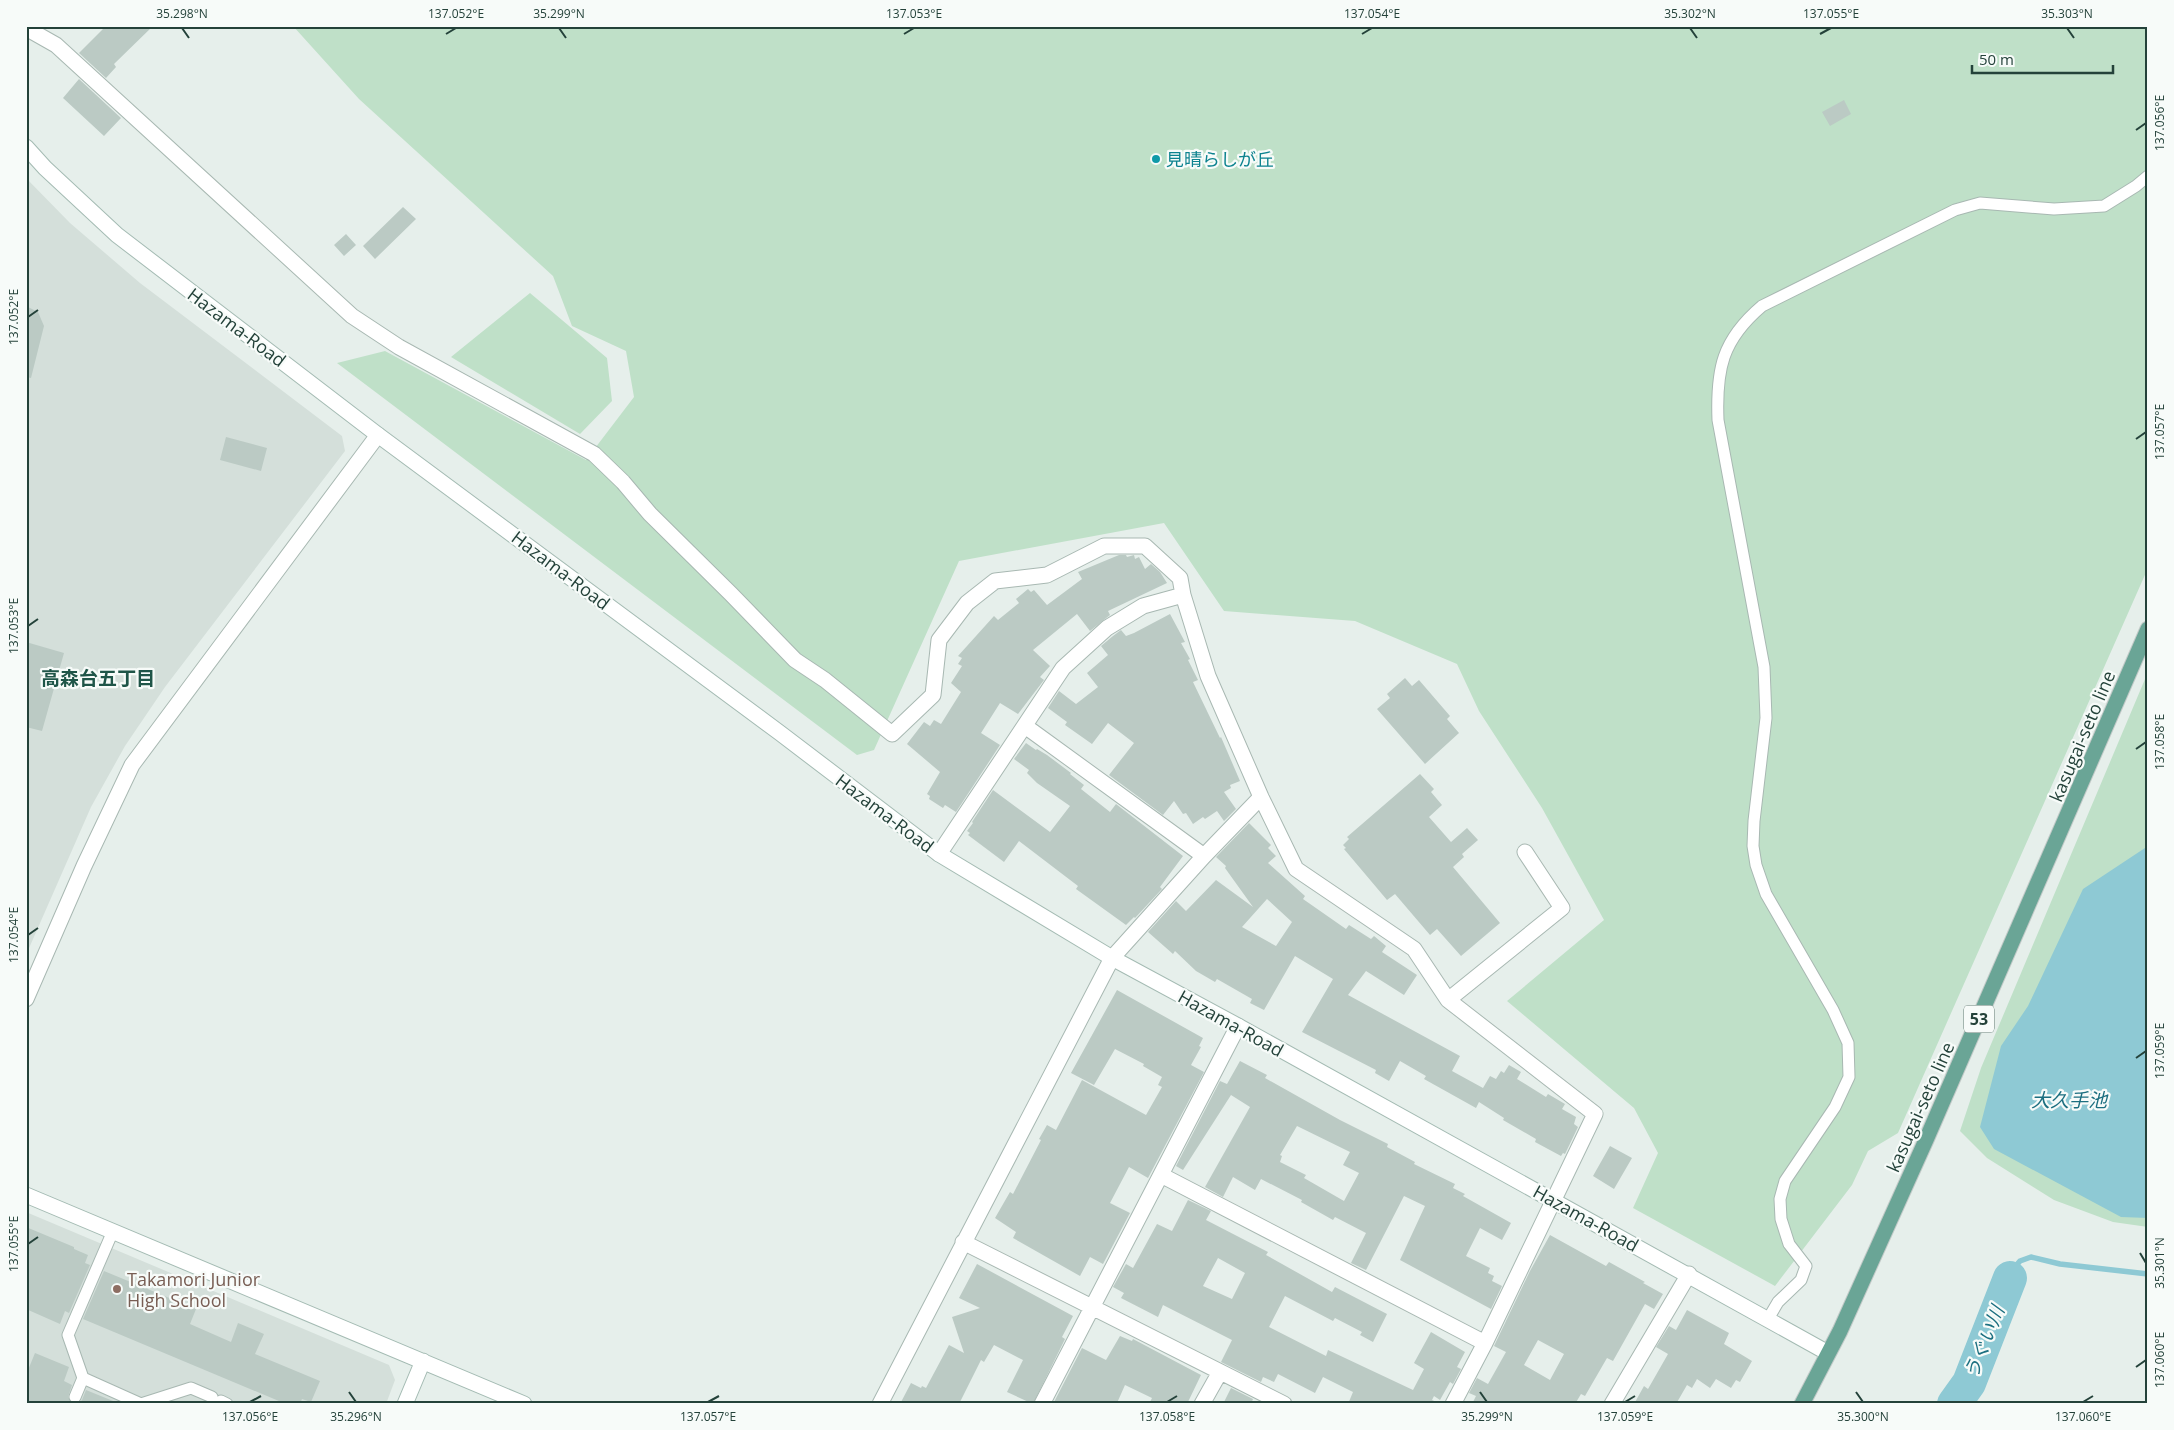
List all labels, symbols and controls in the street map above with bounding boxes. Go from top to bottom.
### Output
text: 35.298°N [156,5,208,22]
text: 137.052°E [428,5,484,22]
text: 35.299°N [533,5,585,22]
text: 137.053°E [886,5,942,22]
text: 137.054°E [1344,5,1400,22]
text: 35.302°N [1664,5,1716,22]
text: 137.055°E [1803,5,1859,22]
text: 35.303°N [2041,5,2093,22]
scale bar [1972,42,2113,74]
text: 50 m [1979,49,2014,69]
text: 137.056°E [2151,95,2168,151]
place label: 見晴らしが丘 [1166,147,1274,171]
marker: 見晴らしが丘 [1150,153,1162,165]
street label: Hazama-Road [183,282,291,372]
text: 137.052°E [5,289,22,345]
text: 137.057°E [2151,404,2168,460]
street label: Hazama-Road [507,525,615,615]
text: 137.053°E [5,598,22,654]
district label: 高森台五丁目 [41,665,155,691]
street label: kasugai-seto line [2044,667,2120,805]
text: 137.058°E [2151,714,2168,770]
street label: Hazama-Road [831,768,939,858]
text: 137.054°E [5,907,22,963]
street label: Hazama-Road [1174,984,1288,1062]
road number: 53 [1964,1006,1994,1032]
text: 137.059°E [2151,1023,2168,1079]
street label: kasugai-seto line [1881,1038,1959,1176]
water label: 大久手池 [2031,1087,2109,1113]
street label: Hazama-Road [1529,1179,1643,1257]
text: 137.055°E [5,1216,22,1272]
text: 35.301°N [2151,1237,2168,1289]
place label: Takamori Junior High School [127,1267,261,1312]
marker: Takamori Junior High School [111,1283,123,1295]
water label: うぐい川 [1958,1300,2011,1382]
text: 137.060°E [2151,1332,2168,1388]
text: 137.056°E [222,1408,278,1425]
text: 35.296°N [330,1408,382,1425]
text: 137.057°E [680,1408,736,1425]
text: 137.058°E [1139,1408,1195,1425]
text: 35.299°N [1461,1408,1513,1425]
text: 137.059°E [1597,1408,1653,1425]
text: 35.300°N [1837,1408,1889,1425]
text: 137.060°E [2055,1408,2111,1425]

